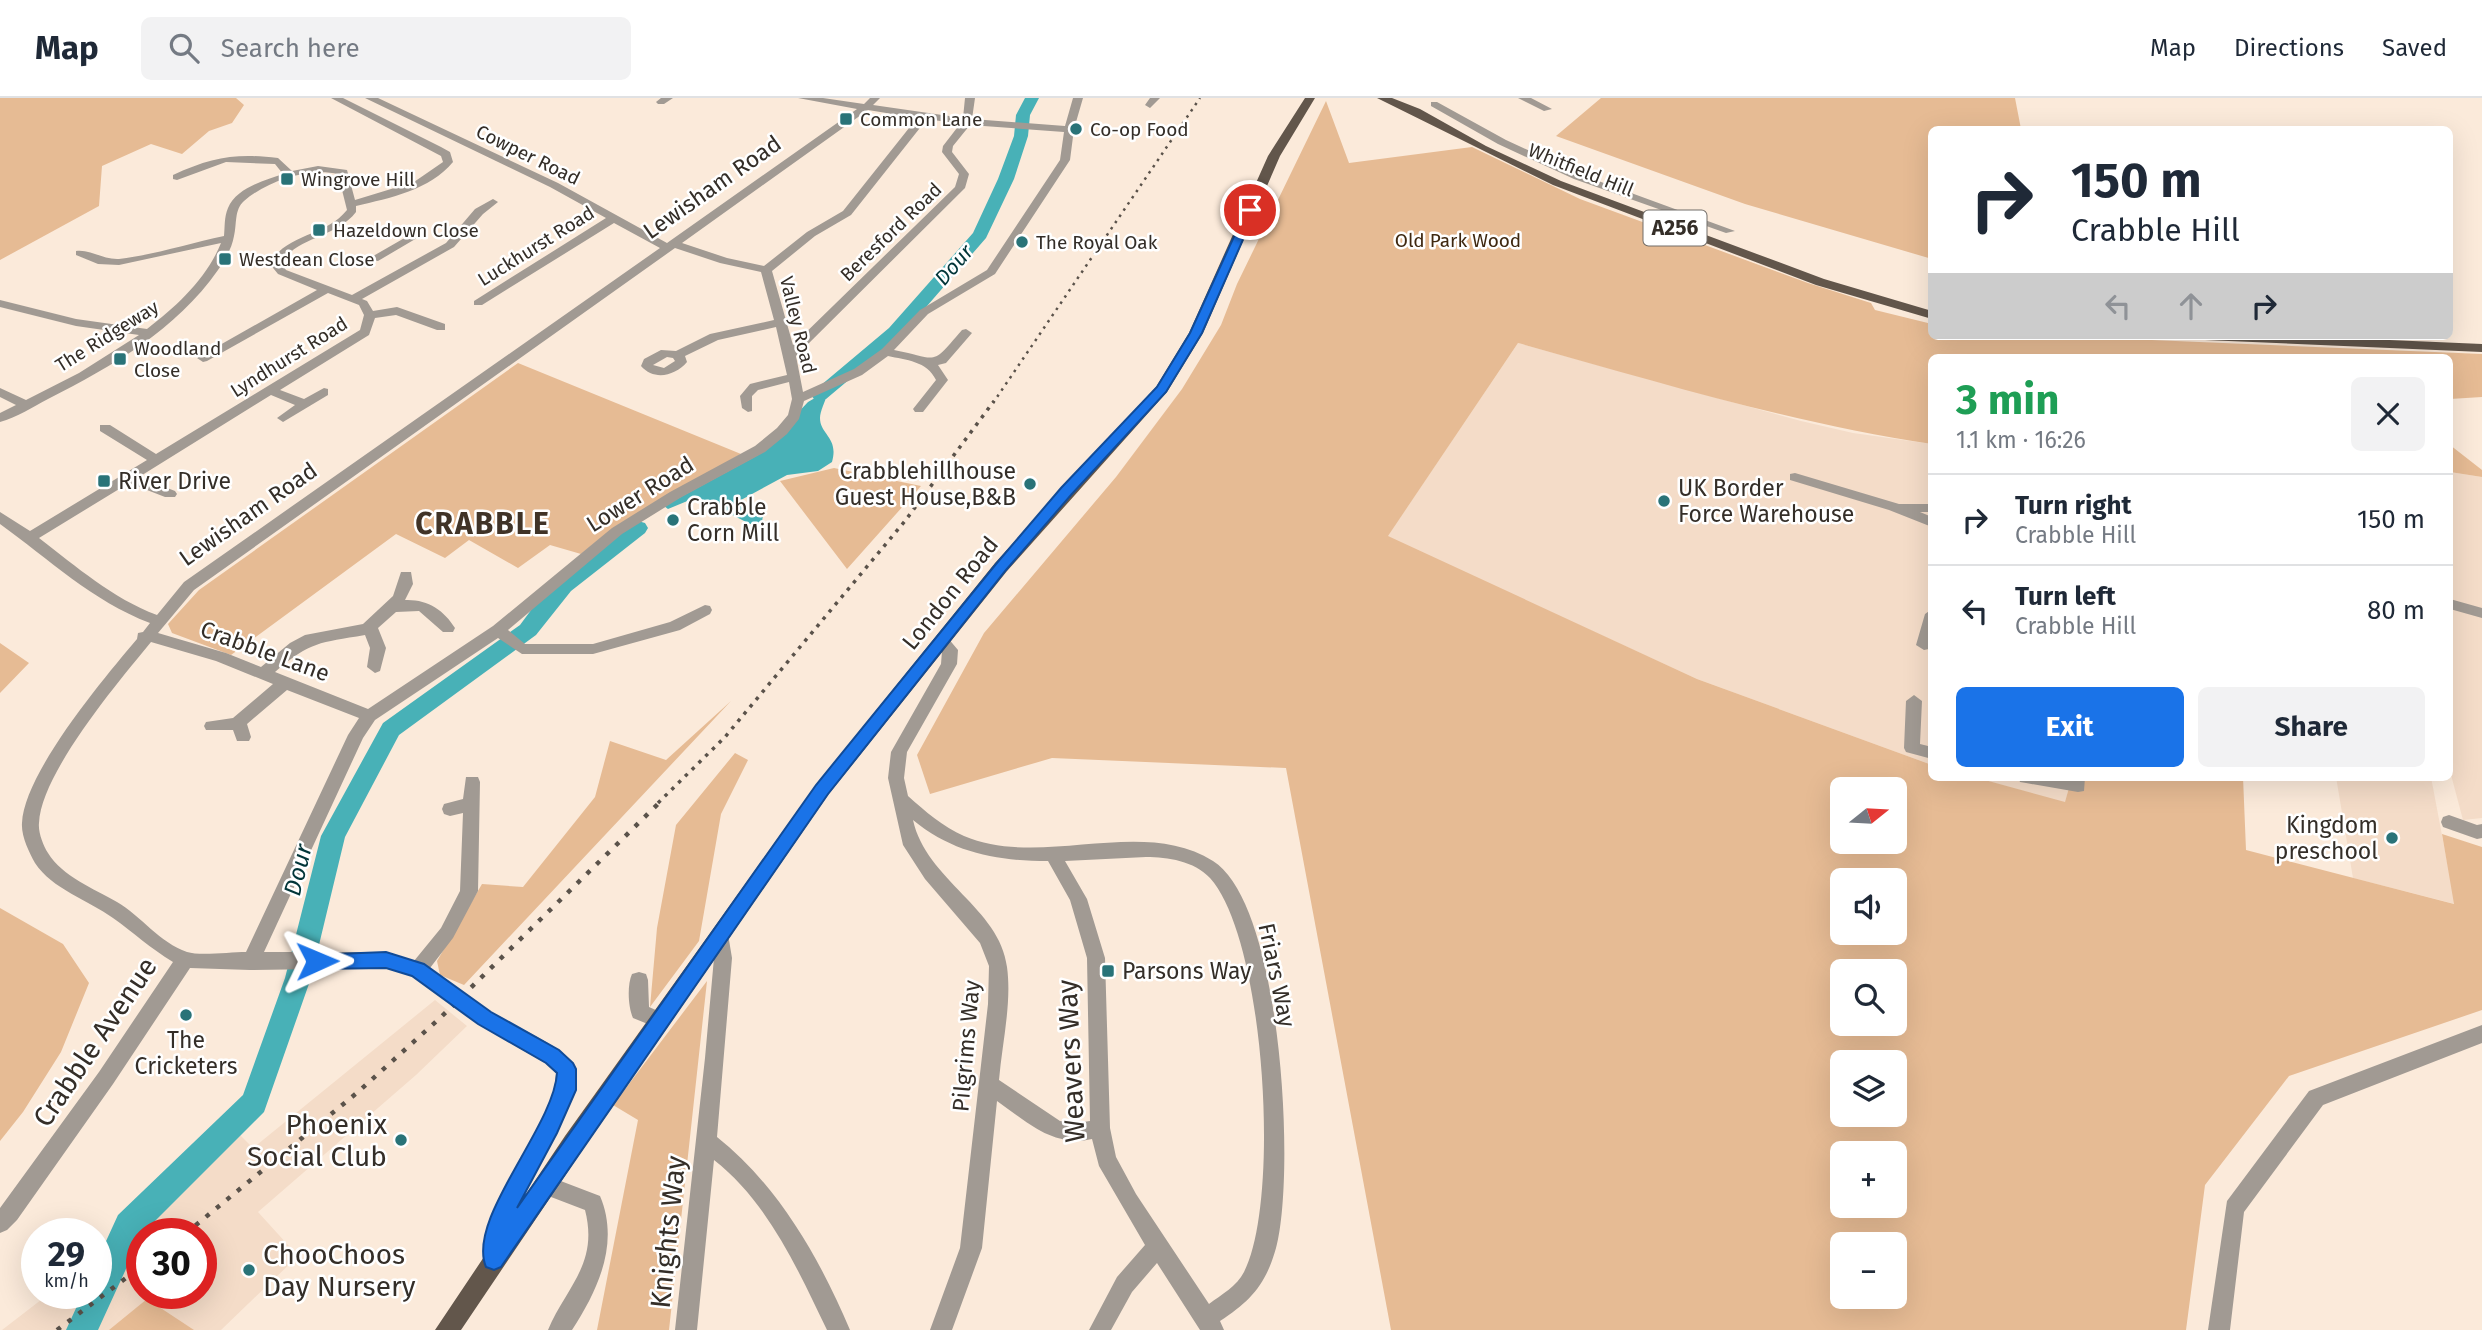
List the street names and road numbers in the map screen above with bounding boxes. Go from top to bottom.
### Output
street label: Cowper Road [472,120,584,190]
street label: Lewisham Road [638,129,786,245]
street label: Whitfield Hill [1525,138,1637,202]
street label: Beresford Road [835,178,947,286]
street label: Luckhurst Road [474,201,598,291]
road number: A256 [1644,211,1706,246]
street label: Valley Road [775,274,821,376]
street label: The Ridgeway [51,295,163,377]
street label: Lyndhurst Road [226,312,352,402]
street label: Lower Road [581,450,699,538]
street label: Lewisham Road [174,456,322,572]
street label: London Road [896,531,1004,655]
street label: Crabble Lane [197,615,333,687]
street label: Friars Way [1252,920,1302,1030]
street label: Crabble Avenue [26,951,164,1133]
street label: Pilgrims Way [946,978,986,1113]
street label: Weavers Way [1050,978,1092,1143]
street label: Knights Way [644,1154,692,1310]

